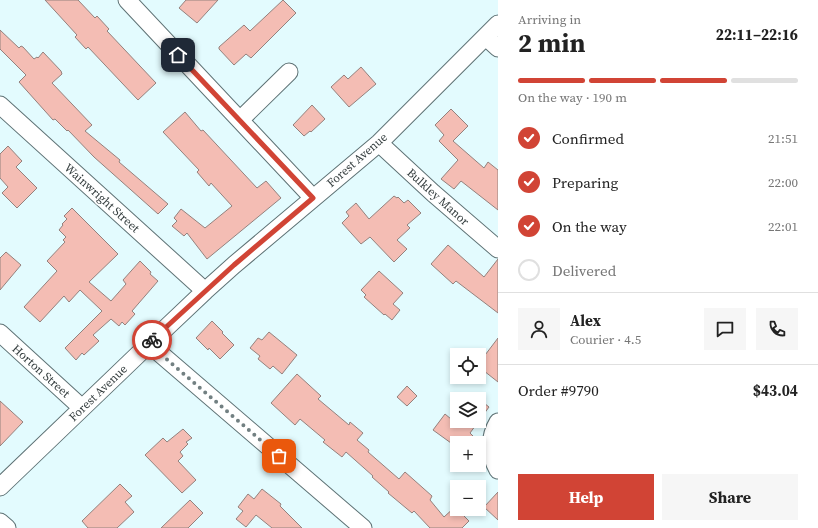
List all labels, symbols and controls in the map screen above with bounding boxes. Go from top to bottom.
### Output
text: Arriving in [518,11,581,28]
text: 22:11–22:16 [716,24,798,45]
text: 2 min [518,25,585,61]
pin [161,38,195,72]
icon: home [167,44,189,66]
text: On the way · 190 m [518,89,627,106]
icon: check [518,127,540,149]
text: Confirmed [552,128,624,149]
street label: Forest Avenue [323,129,391,191]
text: 21:51 [768,130,798,147]
street label: Wainwright Street [61,160,143,236]
street label: Bulkley Manor [403,165,473,229]
icon: check [518,171,540,193]
text: Preparing [552,172,618,193]
text: 22:00 [768,174,798,191]
icon: check [518,215,540,237]
text: On the way [552,216,627,237]
text: 22:01 [768,218,798,235]
text: Delivered [552,260,616,281]
button: person [518,308,560,350]
button: chat [704,308,746,350]
button: phone [756,308,798,350]
text: Alex [570,310,601,331]
courier [132,320,172,360]
icon: bike [141,329,163,351]
text: Courier · 4.5 [570,331,641,348]
street label: Horton Street [9,341,73,401]
map controls [450,348,486,516]
button: locate [450,348,486,384]
street label: Forest Avenue [65,361,131,425]
text: Order #9790 [518,380,599,401]
text: $43.04 [753,380,798,401]
button: layers [450,392,486,428]
button: + [450,436,486,472]
pin [262,439,296,473]
icon: bag [268,445,290,467]
button: Help [518,474,654,520]
button: Share [662,474,798,520]
button: − [450,480,486,516]

